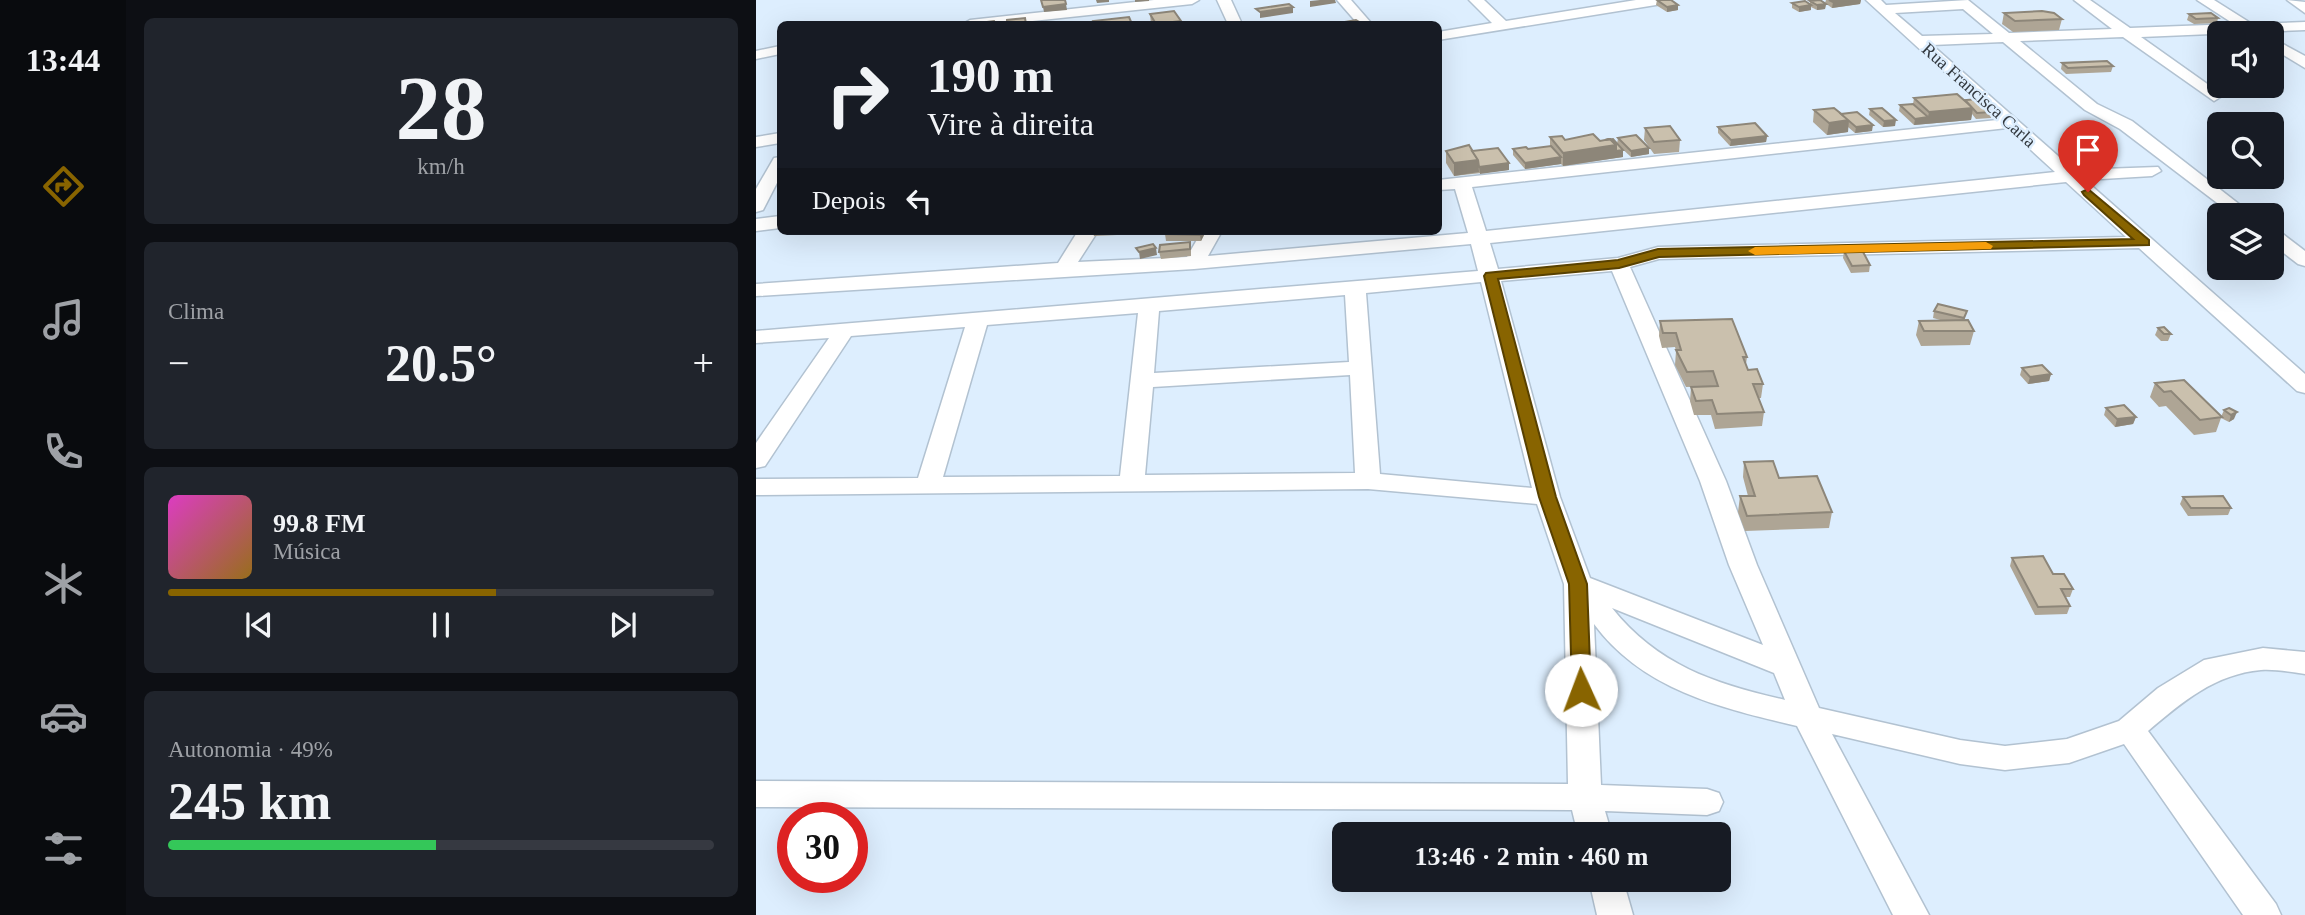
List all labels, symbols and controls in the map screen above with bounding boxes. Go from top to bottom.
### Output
map controls [2207,21,2284,280]
button: sound [2207,21,2284,98]
street label: Rua Francisca Carla [1918,39,2040,151]
text: 13:44 [26,42,100,78]
text: 190 m [927,48,1054,103]
icon: right [812,49,903,140]
text: 28 [396,58,487,159]
text: Vire à direita [927,106,1094,142]
button: search [2207,112,2284,189]
pin [2058,120,2118,192]
icon: arrive [2069,131,2107,169]
text: km/h [417,154,465,179]
icon: directions [39,162,88,211]
icon: left [900,182,938,220]
text: Depois [812,186,886,215]
button: layers [2207,203,2284,280]
icon: music [39,295,88,344]
text: Clima [168,299,224,324]
text: 20.5° [385,335,497,392]
text: − [168,342,189,384]
text: + [693,342,714,384]
icon: phone [39,427,88,476]
text: 99.8 FM [273,509,365,538]
text: Música [273,539,341,564]
icon: climate [39,559,88,608]
icon: previous [240,606,278,644]
icon: pause [422,606,460,644]
icon: next [604,606,642,644]
position arrow [1544,653,1618,727]
icon: car [39,692,88,741]
text: Autonomia · 49% [168,737,333,762]
text: 245 km [168,773,331,830]
speed limit sign: 30 [777,802,868,893]
icon: filters [39,824,88,873]
text: 13:46 · 2 min · 460 m [1415,842,1649,871]

